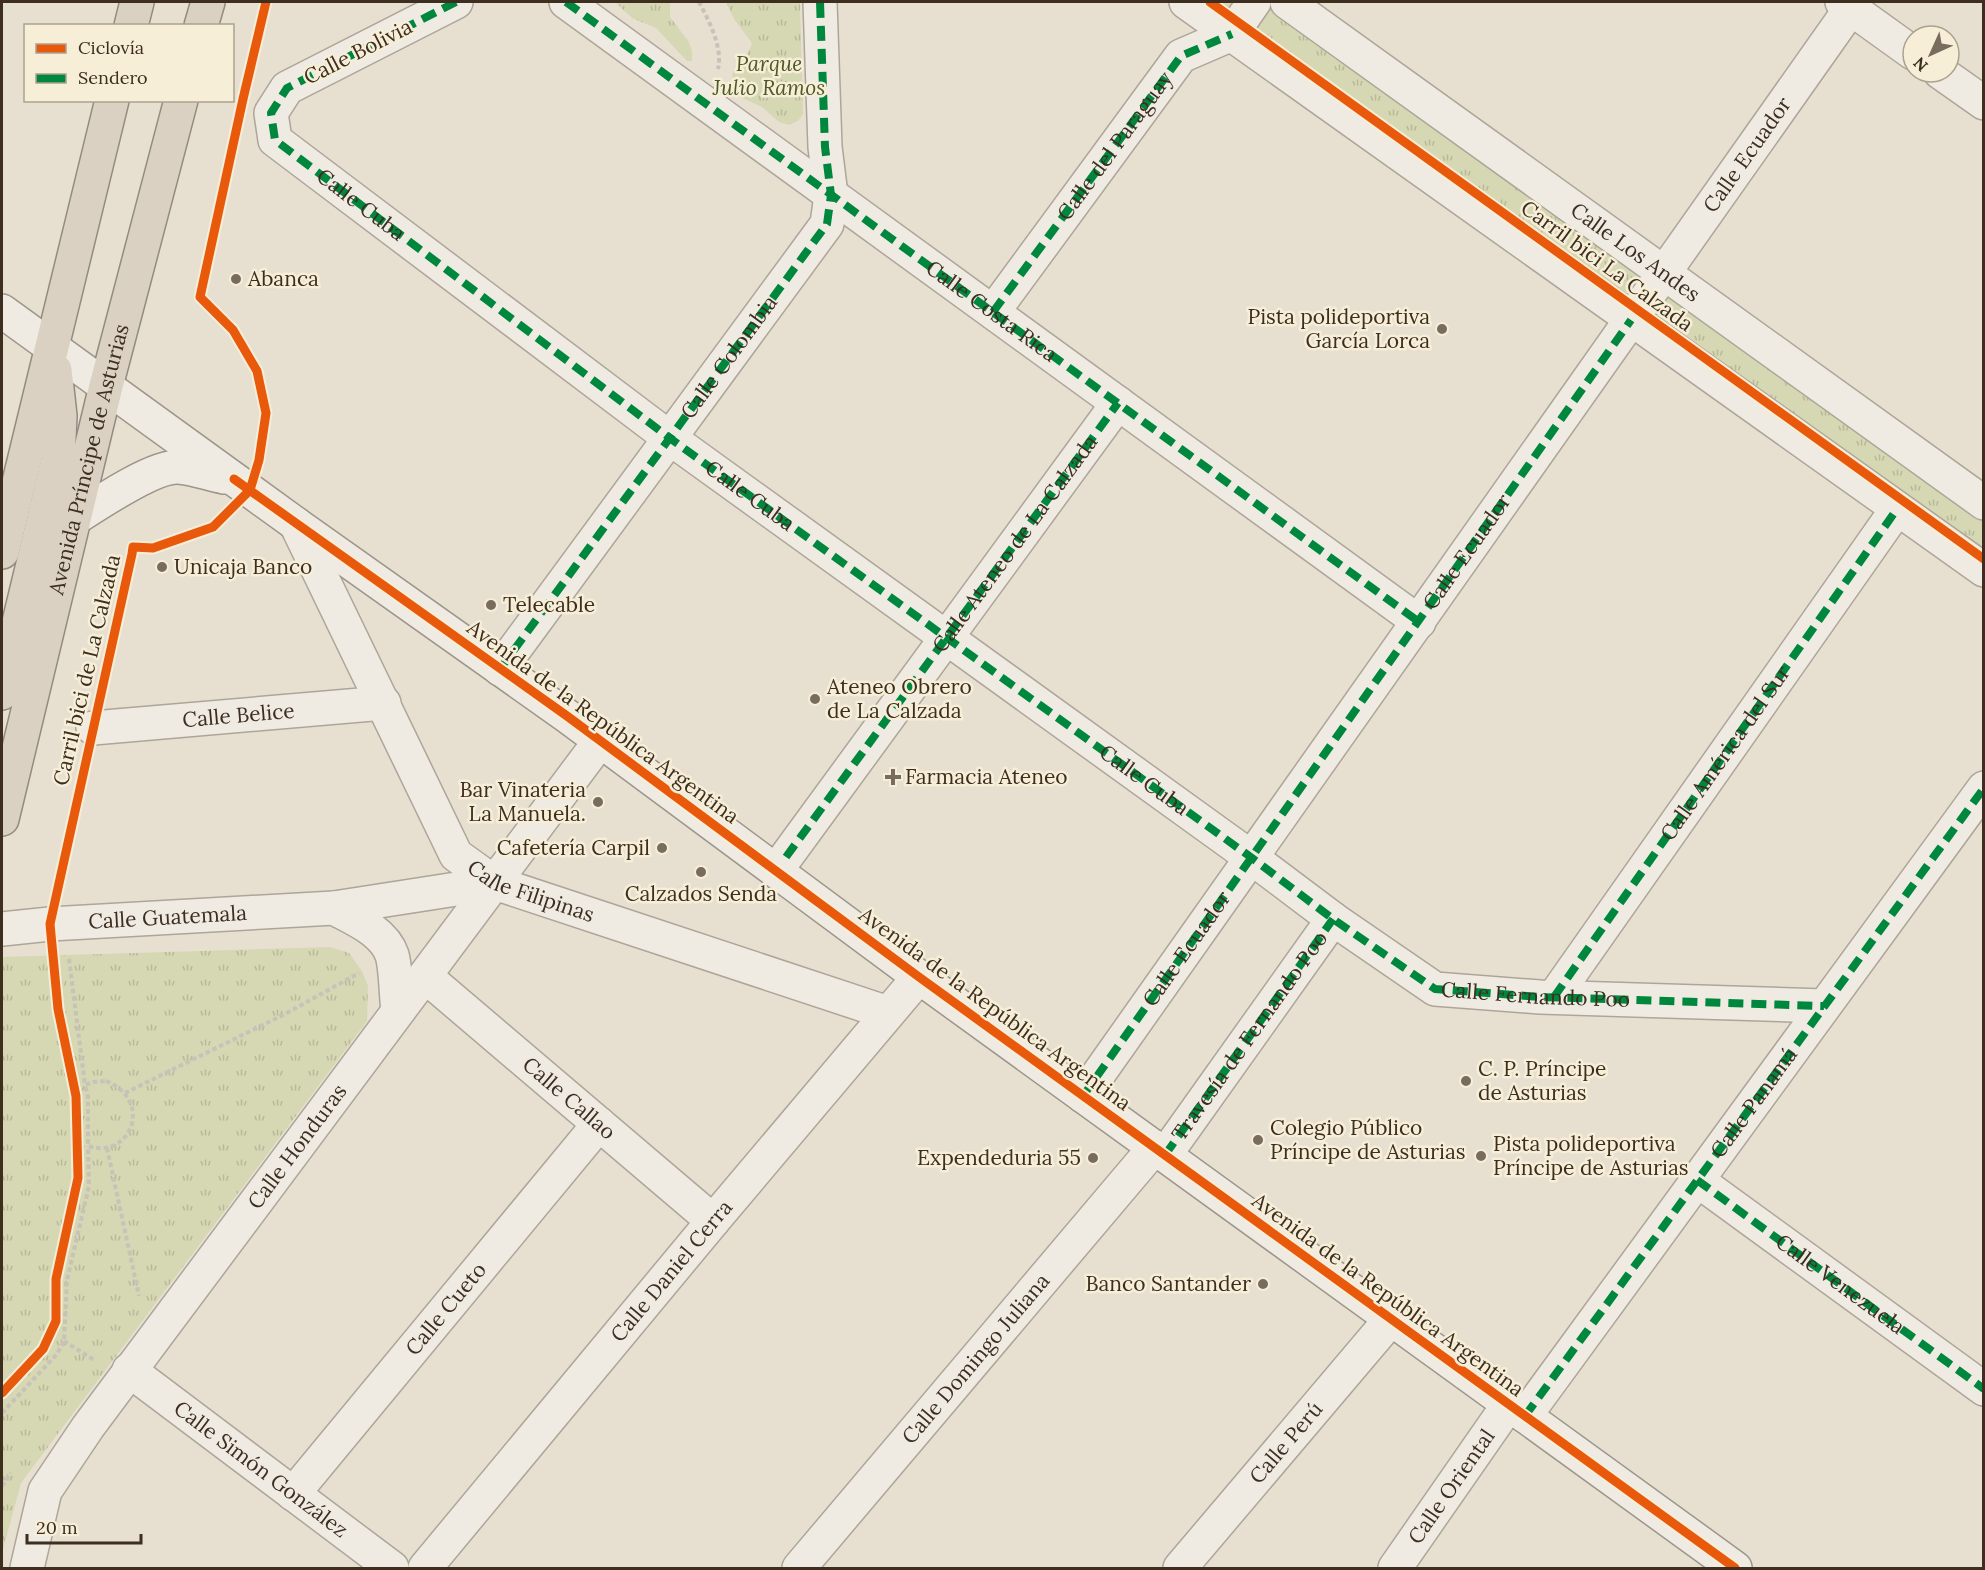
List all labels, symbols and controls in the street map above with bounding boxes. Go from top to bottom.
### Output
street label: Calle Bolivia [299,13,417,90]
legend [24,24,234,102]
north arrow [1901,24,1961,84]
text: Ciclovía [78,36,144,59]
park label: Parque Julio Ramos [712,50,825,101]
text: N [1909,53,1932,76]
text: Sendero [78,66,148,89]
street label: Calle del Paraguay [1051,66,1178,225]
street label: Calle Ecuador [1697,91,1797,218]
street label: Calle Cuba [311,162,411,247]
street label: Carril bici La Calzada [1516,194,1699,337]
street label: Calle Los Andes [1566,196,1706,308]
street label: Calle Costa Rica [921,254,1063,368]
place label: Abanca [247,265,319,292]
marker: Abanca [229,272,243,286]
street label: Calle Colombia [674,290,783,424]
place label: Pista polideportiva García Lorca [1247,303,1430,354]
street label: Avenida Príncipe de Asturias [42,321,135,598]
marker: Pista polideportiva García Lorca [1435,322,1449,336]
street label: Calle Ateneo de La Calzada [926,429,1103,658]
street label: Calle Cuba [700,454,800,537]
street label: Calle Ecuador [1417,488,1517,615]
street label: Carril bici de La Calzada [47,552,126,788]
place label: Unicaja Banco [174,553,312,580]
marker: Unicaja Banco [155,560,169,574]
place label: Telecable [503,591,595,618]
marker: Telecable [484,598,498,612]
street label: Avenida de la República Argentina [461,613,745,830]
street label: Calle América del Sur [1654,660,1796,846]
place label: Ateneo Obrero de La Calzada [826,673,972,724]
marker: Ateneo Obrero de La Calzada [808,692,822,706]
street label: Calle Belice [181,697,296,733]
street label: Calle Cuba [1094,738,1195,821]
place label: Farmacia Ateneo [905,763,1067,790]
marker: Farmacia Ateneo [886,770,900,784]
place label: Bar Vinateria La Manuela. [459,776,586,827]
marker: Bar Vinateria La Manuela. [591,795,605,809]
place label: Cafetería Carpil [497,834,650,861]
marker: Cafetería Carpil [655,841,669,855]
street label: Calle Filipinas [462,854,598,928]
marker: Calzados Senda [694,865,708,879]
place label: Calzados Senda [625,880,777,907]
street label: Calle Ecuador [1136,886,1236,1012]
street label: Calle Guatemala [87,899,248,935]
street label: Avenida de la República Argentina [853,900,1137,1117]
street label: Travesía de Fernando Poo [1165,925,1333,1146]
street label: Calle Fernando Poo [1440,975,1631,1013]
street label: Calle Panamá [1704,1042,1803,1163]
street label: Calle Callao [517,1051,621,1145]
place label: C. P. Príncipe de Asturias [1478,1055,1606,1106]
marker: C. P. Príncipe de Asturias [1459,1074,1473,1088]
street label: Calle Honduras [241,1078,352,1214]
place label: Colegio Público Príncipe de Asturias [1270,1114,1466,1165]
place label: Pista polideportiva Príncipe de Asturias [1493,1130,1689,1181]
marker: Colegio Público Príncipe de Asturias [1251,1133,1265,1147]
place label: Expendeduria 55 [917,1144,1081,1171]
marker: Pista polideportiva Príncipe de Asturias [1474,1149,1488,1163]
marker: Expendeduria 55 [1086,1151,1100,1165]
street label: Avenida de la República Argentina [1246,1186,1530,1403]
street label: Calle Daniel Cerra [604,1194,738,1347]
street label: Calle Venezuela [1770,1228,1911,1340]
street label: Calle Cueto [399,1257,492,1361]
street label: Calle Domingo Juliana [896,1268,1055,1449]
place label: Banco Santander [1085,1270,1251,1297]
marker: Banco Santander [1256,1277,1270,1291]
street label: Calle Simón González [169,1394,354,1543]
street label: Calle Perú [1243,1396,1328,1489]
street label: Calle Oriental [1402,1424,1500,1549]
scale bar [27,1507,141,1545]
text: 20 m [36,1516,78,1539]

